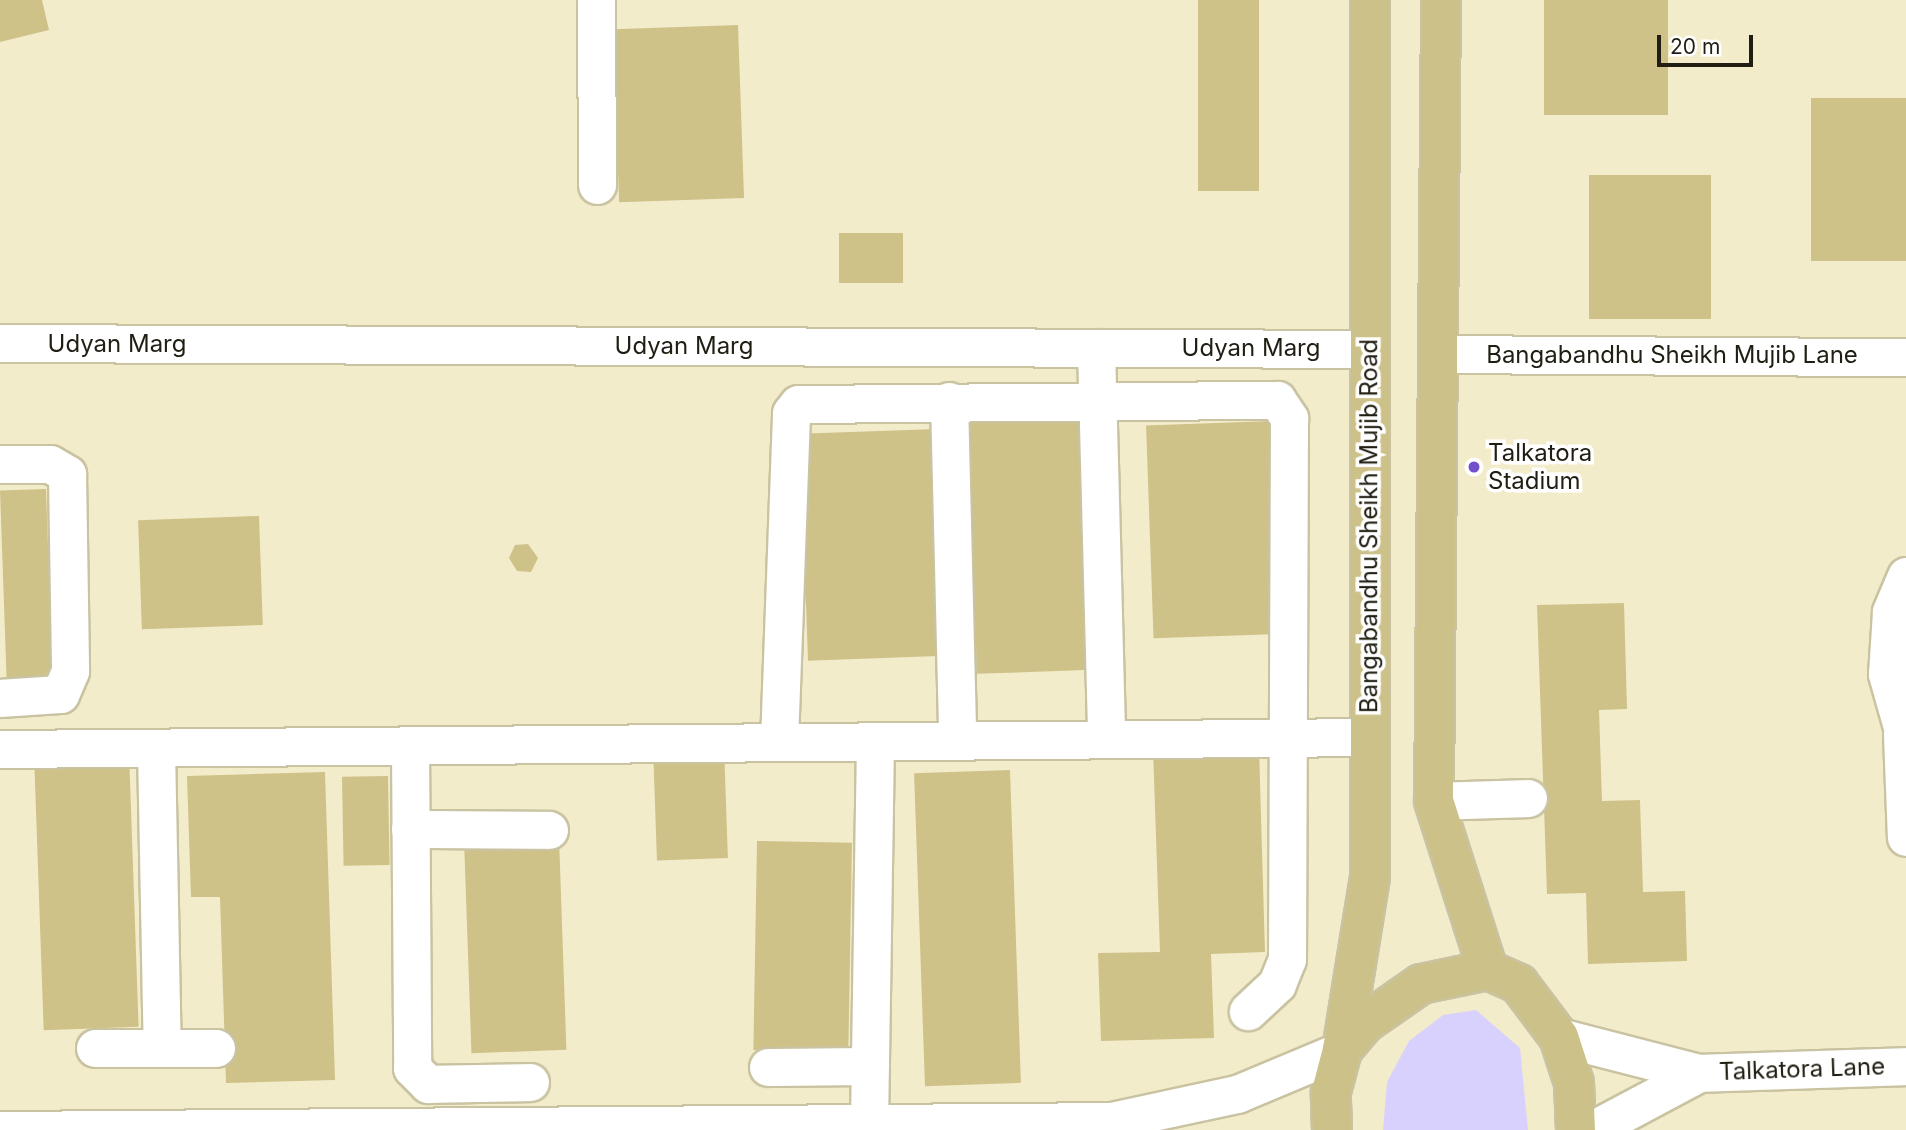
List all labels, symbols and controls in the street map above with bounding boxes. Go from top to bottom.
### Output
scale bar [1661,21,1757,65]
text: 20 m [1670,34,1720,59]
street label: Udyan Marg [48,330,186,358]
street label: Udyan Marg [615,332,753,360]
street label: Udyan Marg [1182,334,1320,362]
street label: Bangabandhu Sheikh Mujib Road [1355,339,1383,713]
street label: Bangabandhu Sheikh Mujib Lane [1486,341,1858,369]
place label: Talkatora Stadium [1488,439,1592,495]
marker: Talkatora Stadium [1466,459,1482,475]
street label: Talkatora Lane [1718,1052,1886,1086]

